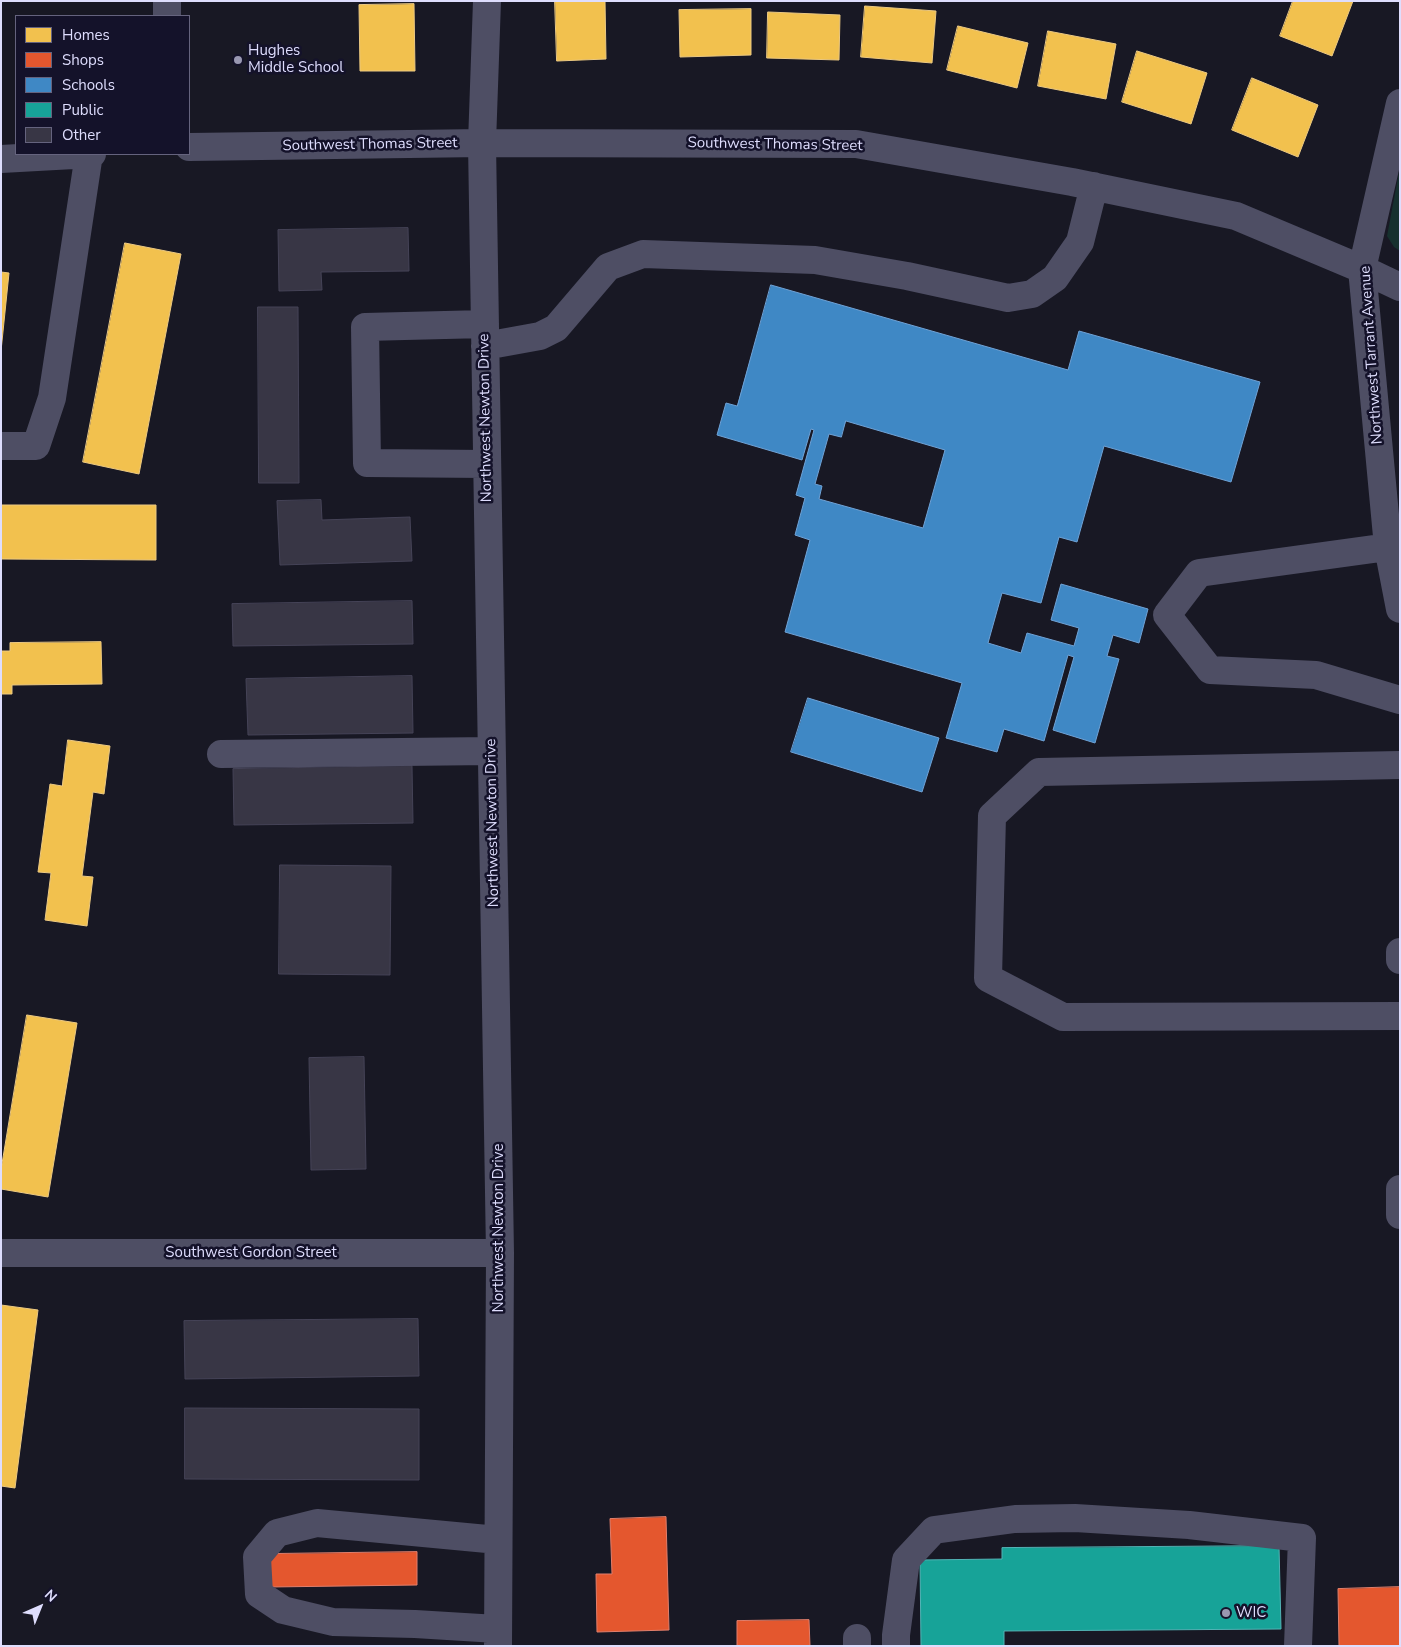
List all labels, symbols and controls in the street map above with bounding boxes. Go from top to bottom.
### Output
legend [15,15,190,155]
text: Homes [62,25,110,45]
place label: Hughes Middle School [248,42,344,77]
text: Shops [62,50,104,70]
marker: Hughes Middle School [232,54,244,66]
text: Schools [62,75,115,95]
text: Public [62,100,103,120]
text: Other [62,125,101,145]
street label: Southwest Thomas Street [282,134,458,156]
street label: Southwest Thomas Street [687,134,863,156]
street label: Northwest Tarrant Avenue [1357,265,1387,445]
street label: Northwest Newton Drive [476,333,496,503]
street label: Northwest Newton Drive [483,738,503,908]
street label: Northwest Newton Drive [490,1144,508,1312]
street label: Southwest Gordon Street [165,1244,337,1262]
north arrow [15,1582,65,1632]
text: N [40,1585,61,1606]
place label: WIC [1236,1604,1266,1622]
marker: WIC [1220,1607,1232,1619]

